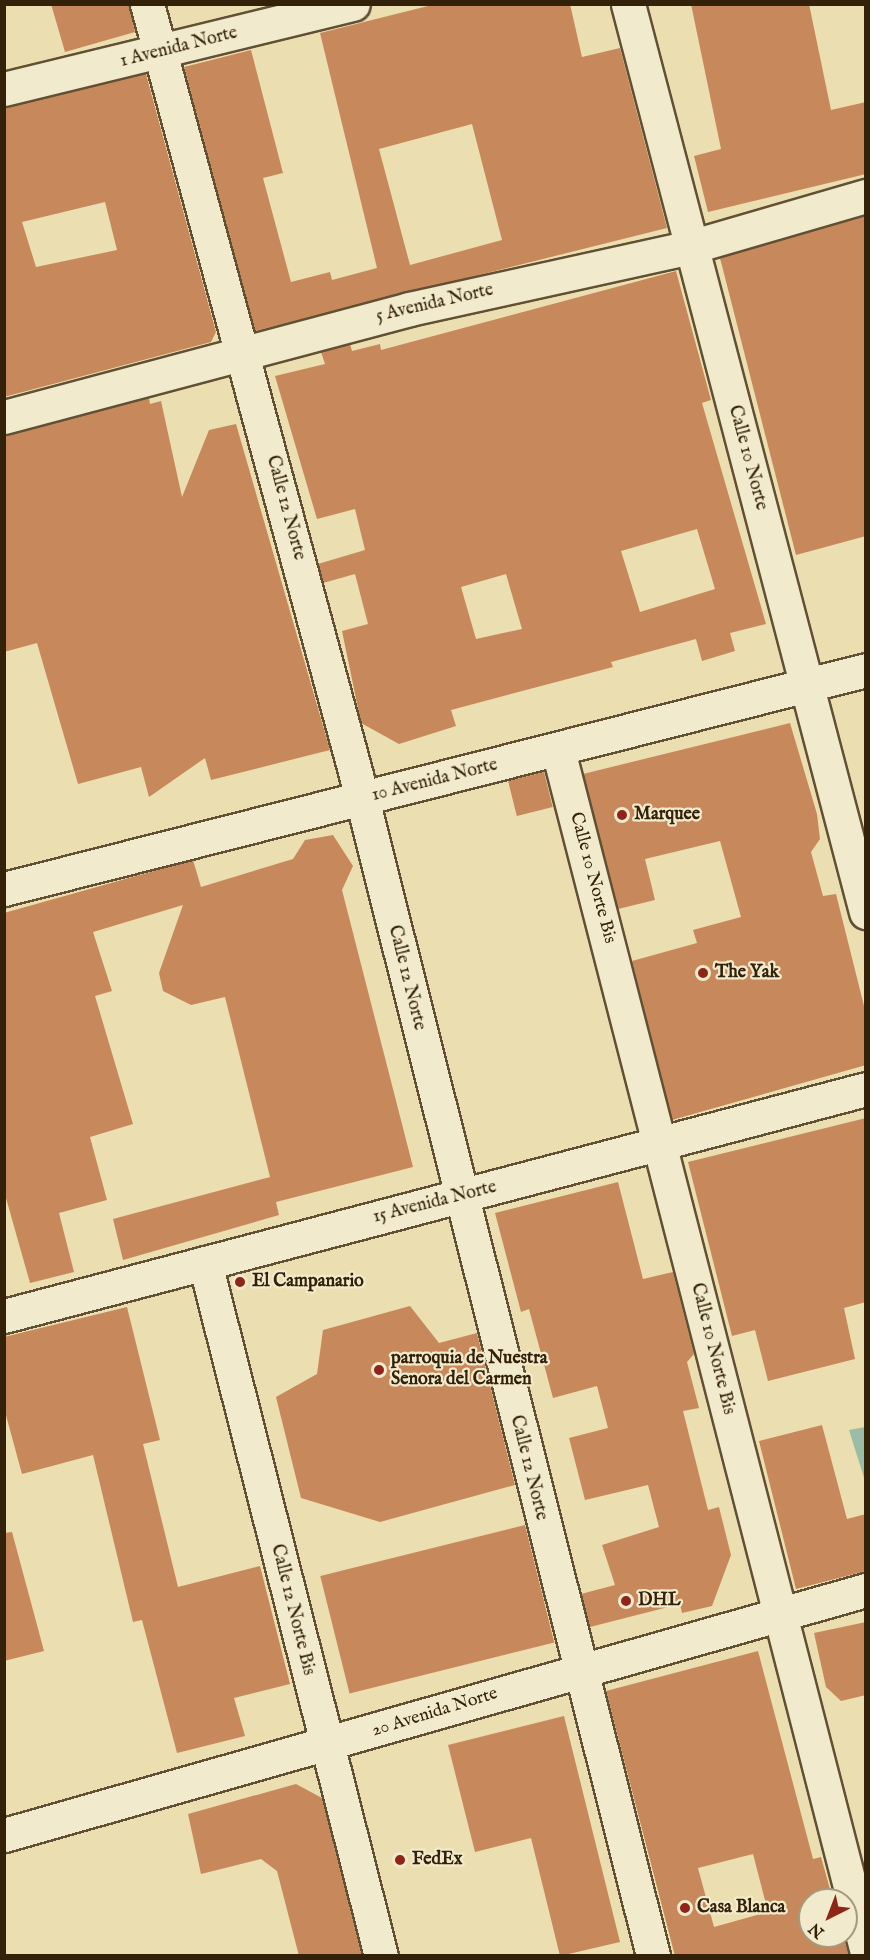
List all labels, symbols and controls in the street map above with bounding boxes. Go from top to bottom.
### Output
street label: 1 Avenida Norte [118,23,240,73]
street label: 5 Avenida Norte [374,280,496,328]
street label: Calle 10 Norte [723,403,771,513]
street label: Calle 12 Norte [261,453,309,563]
street label: 10 Avenida Norte [370,755,500,807]
place label: Marquee [634,804,700,826]
marker: Marquee [615,808,629,822]
street label: Calle 10 Norte Bis [564,810,620,946]
street label: Calle 12 Norte [383,923,429,1033]
place label: The Yak [715,962,779,984]
marker: The Yak [696,966,710,980]
street label: 15 Avenida Norte [371,1177,499,1229]
place label: El Campanario [252,1271,364,1293]
marker: El Campanario [233,1275,247,1289]
street label: Calle 10 Norte Bis [685,1281,739,1417]
place label: parroquia de Nuestra Senora del Carmen [391,1349,548,1392]
marker: parroquia de Nuestra Senora del Carmen [372,1363,386,1377]
street label: Calle 12 Norte [505,1413,551,1523]
street label: Calle 12 Norte Bis [265,1542,319,1678]
place label: DHL [638,1590,681,1612]
marker: DHL [619,1594,633,1608]
street label: 20 Avenida Norte [369,1684,501,1742]
place label: FedEx [412,1849,462,1871]
marker: FedEx [393,1853,407,1867]
north arrow [798,1888,858,1948]
place label: Casa Blanca [697,1897,785,1919]
marker: Casa Blanca [678,1901,692,1915]
text: N [805,1918,829,1942]

